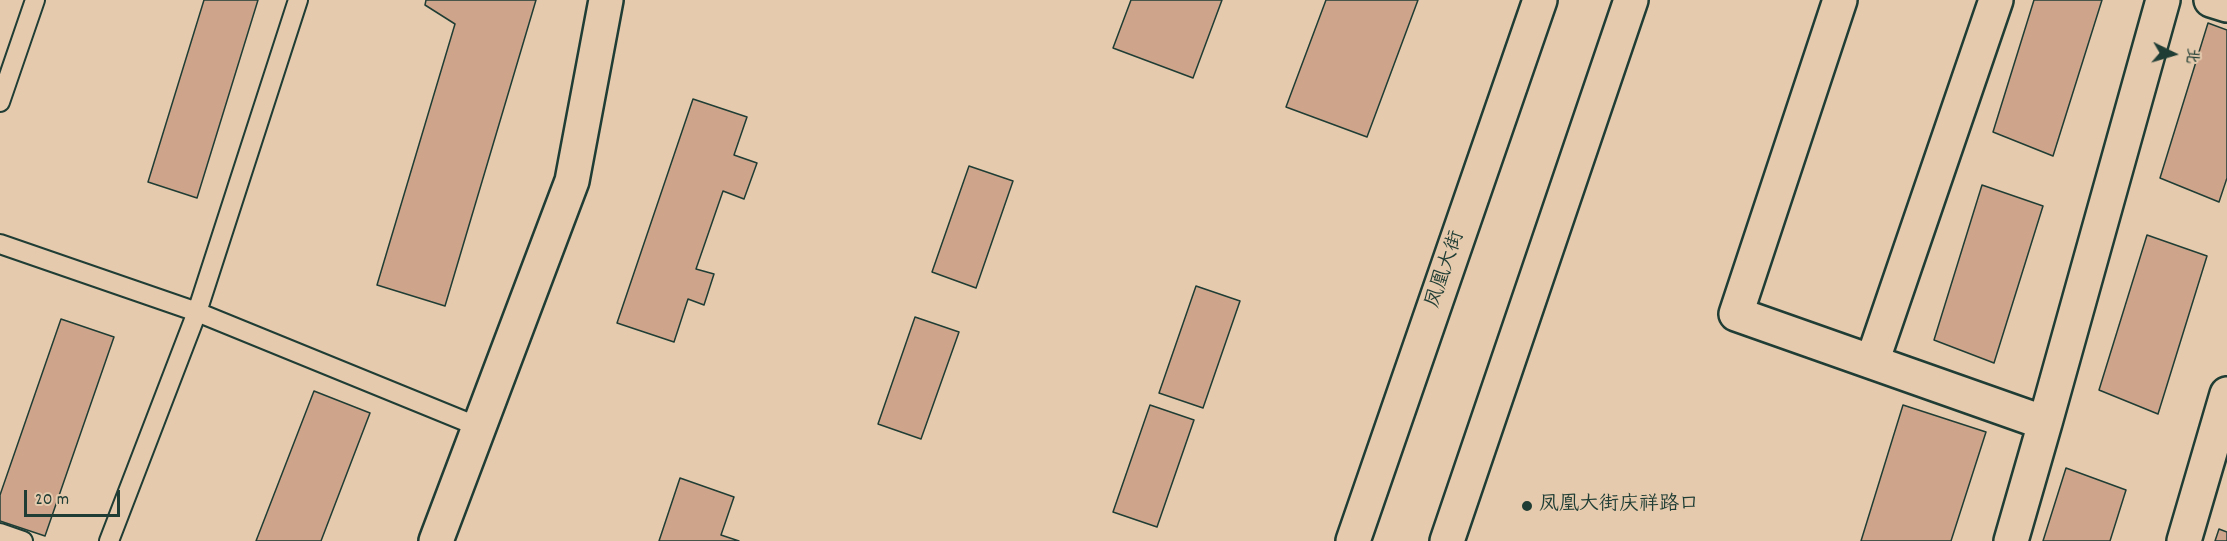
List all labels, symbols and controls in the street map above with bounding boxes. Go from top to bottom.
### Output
north arrow [2143,24,2203,84]
text: 北 [2179,47,2204,65]
street label: 凤凰大街 [1423,228,1471,312]
scale bar [27,478,123,516]
text: 20 m [35,488,69,513]
place label: 凤凰大街庆祥路口 [1539,494,1699,518]
marker: 凤凰大街庆祥路口 [1520,499,1534,513]

